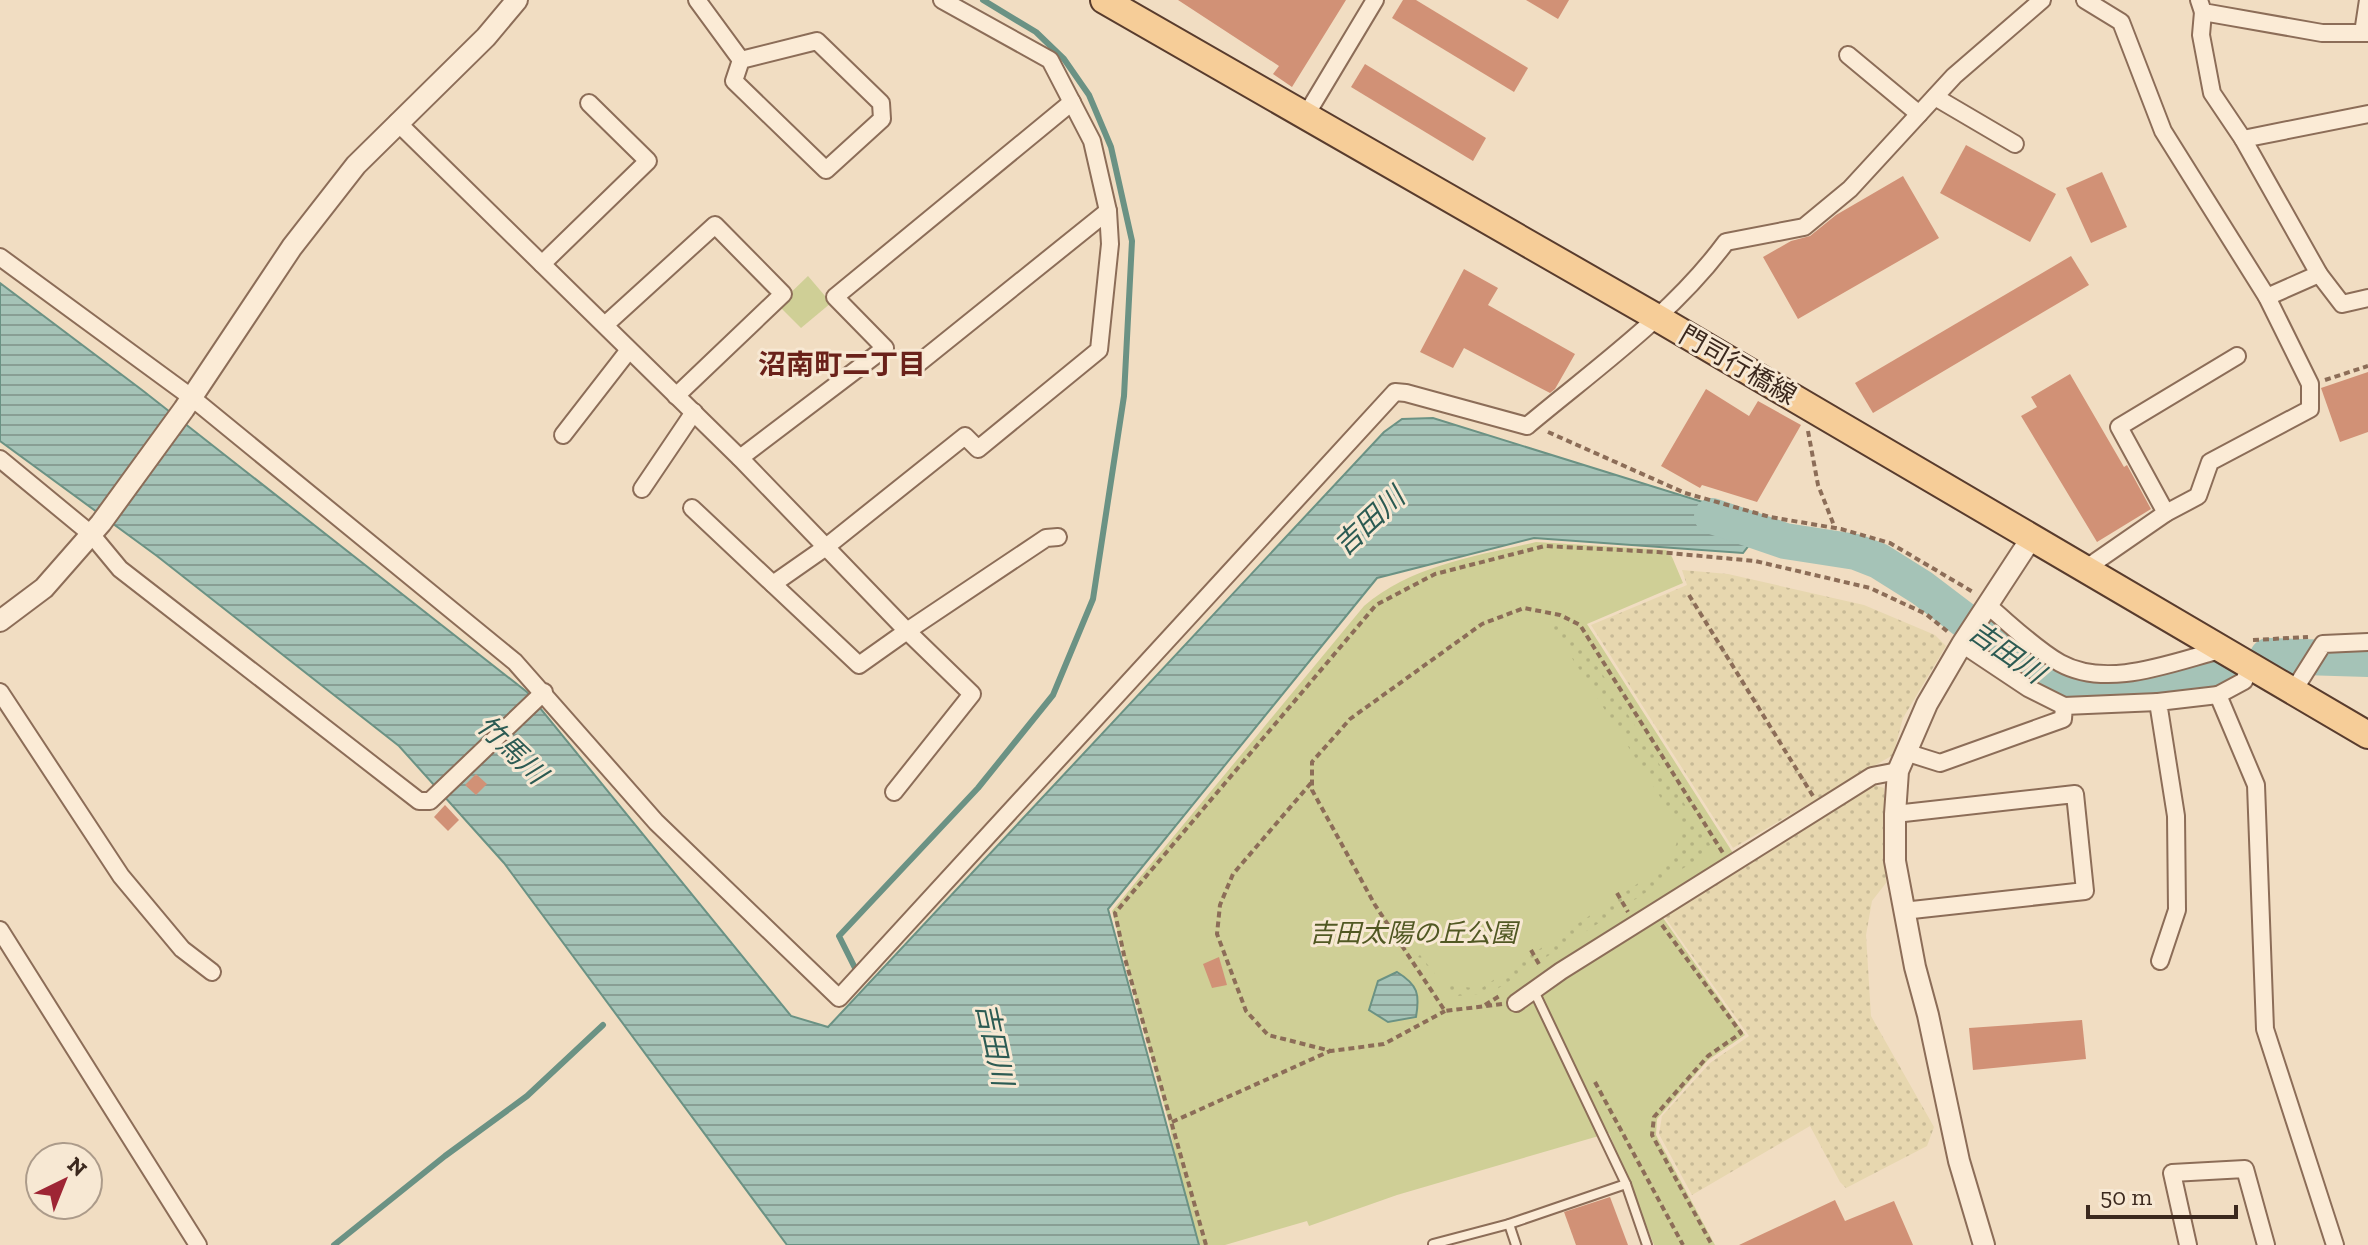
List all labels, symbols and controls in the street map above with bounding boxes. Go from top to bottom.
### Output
street label: 門司行橋線 [1674,319,1802,411]
district label: 沼南町二丁目 [758,348,926,381]
water label: 吉田川 [1327,479,1413,562]
water label: 吉田川 [1963,615,2053,692]
water label: 竹馬川 [470,708,555,792]
park label: 吉田太陽の丘公園 [1309,917,1521,949]
water label: 吉田川 [970,1000,1020,1092]
north arrow [24,1141,104,1221]
text: N [62,1151,93,1182]
scale bar [2088,1169,2236,1219]
text: 50 m [2100,1182,2153,1211]

